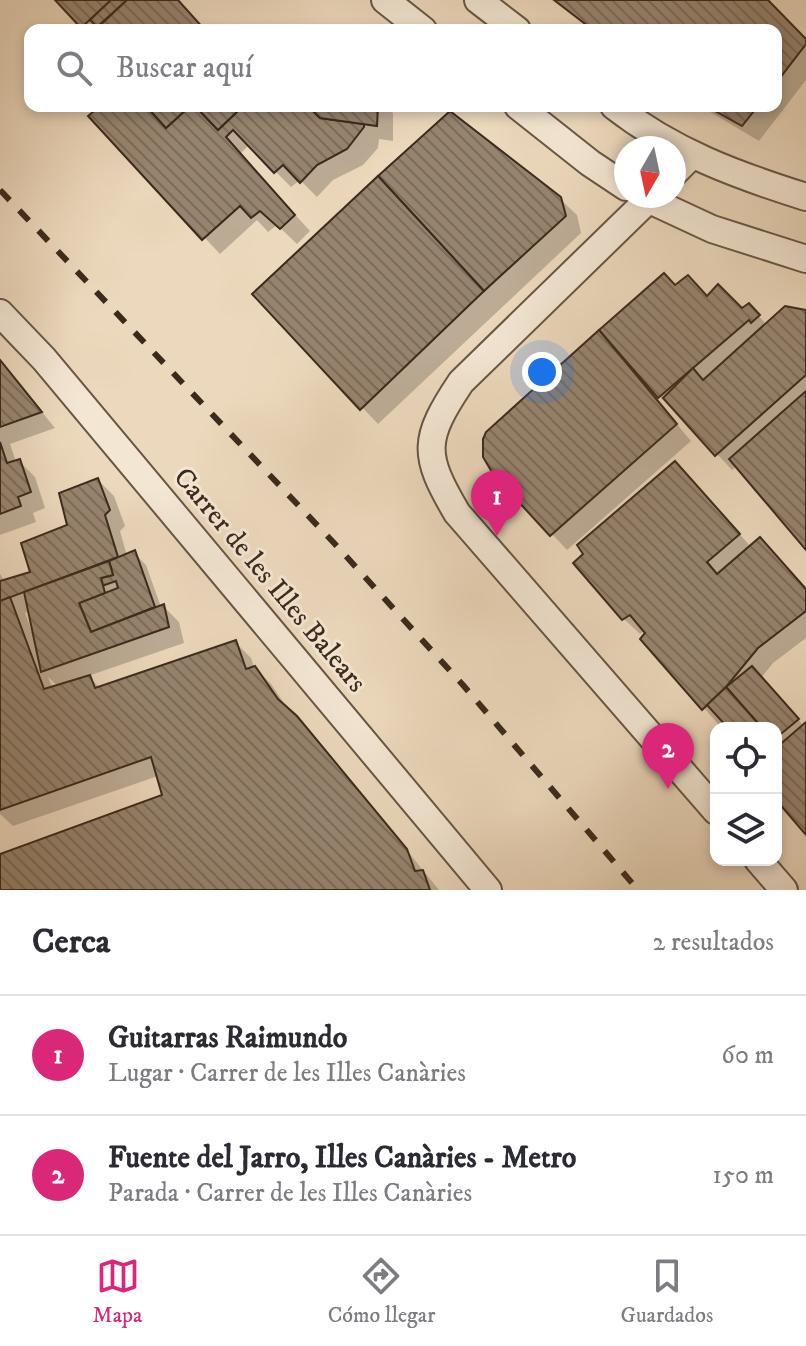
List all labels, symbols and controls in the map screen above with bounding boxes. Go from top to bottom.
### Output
search box [24,24,782,112]
icon: search [52,46,96,90]
text: Buscar aquí [116,50,253,87]
north arrow [614,136,686,208]
your location [522,352,562,392]
street label: Carrer de les Illes Balears [166,461,374,699]
pin: 1 [471,470,523,536]
map controls [710,722,782,866]
button: locate [710,722,782,794]
pin: 2 [642,723,694,789]
button: layers [710,794,782,866]
text: Cerca [32,921,110,963]
text: 2 resultados [653,926,774,959]
text: Guitarras Raimundo [108,1020,347,1057]
text: 1 [53,1039,63,1072]
text: 60 m [721,1039,774,1072]
text: Lugar · Carrer de les Illes Canàries [108,1057,466,1090]
text: Fuente del Jarro, Illes Canàries - Metro [108,1140,576,1177]
text: 2 [52,1159,64,1192]
text: 150 m [713,1159,774,1192]
text: Parada · Carrer de les Illes Canàries [108,1177,472,1210]
tab: Mapa [93,1254,142,1329]
tab: Cómo llegar [328,1254,435,1329]
tab: Guardados [621,1254,713,1329]

